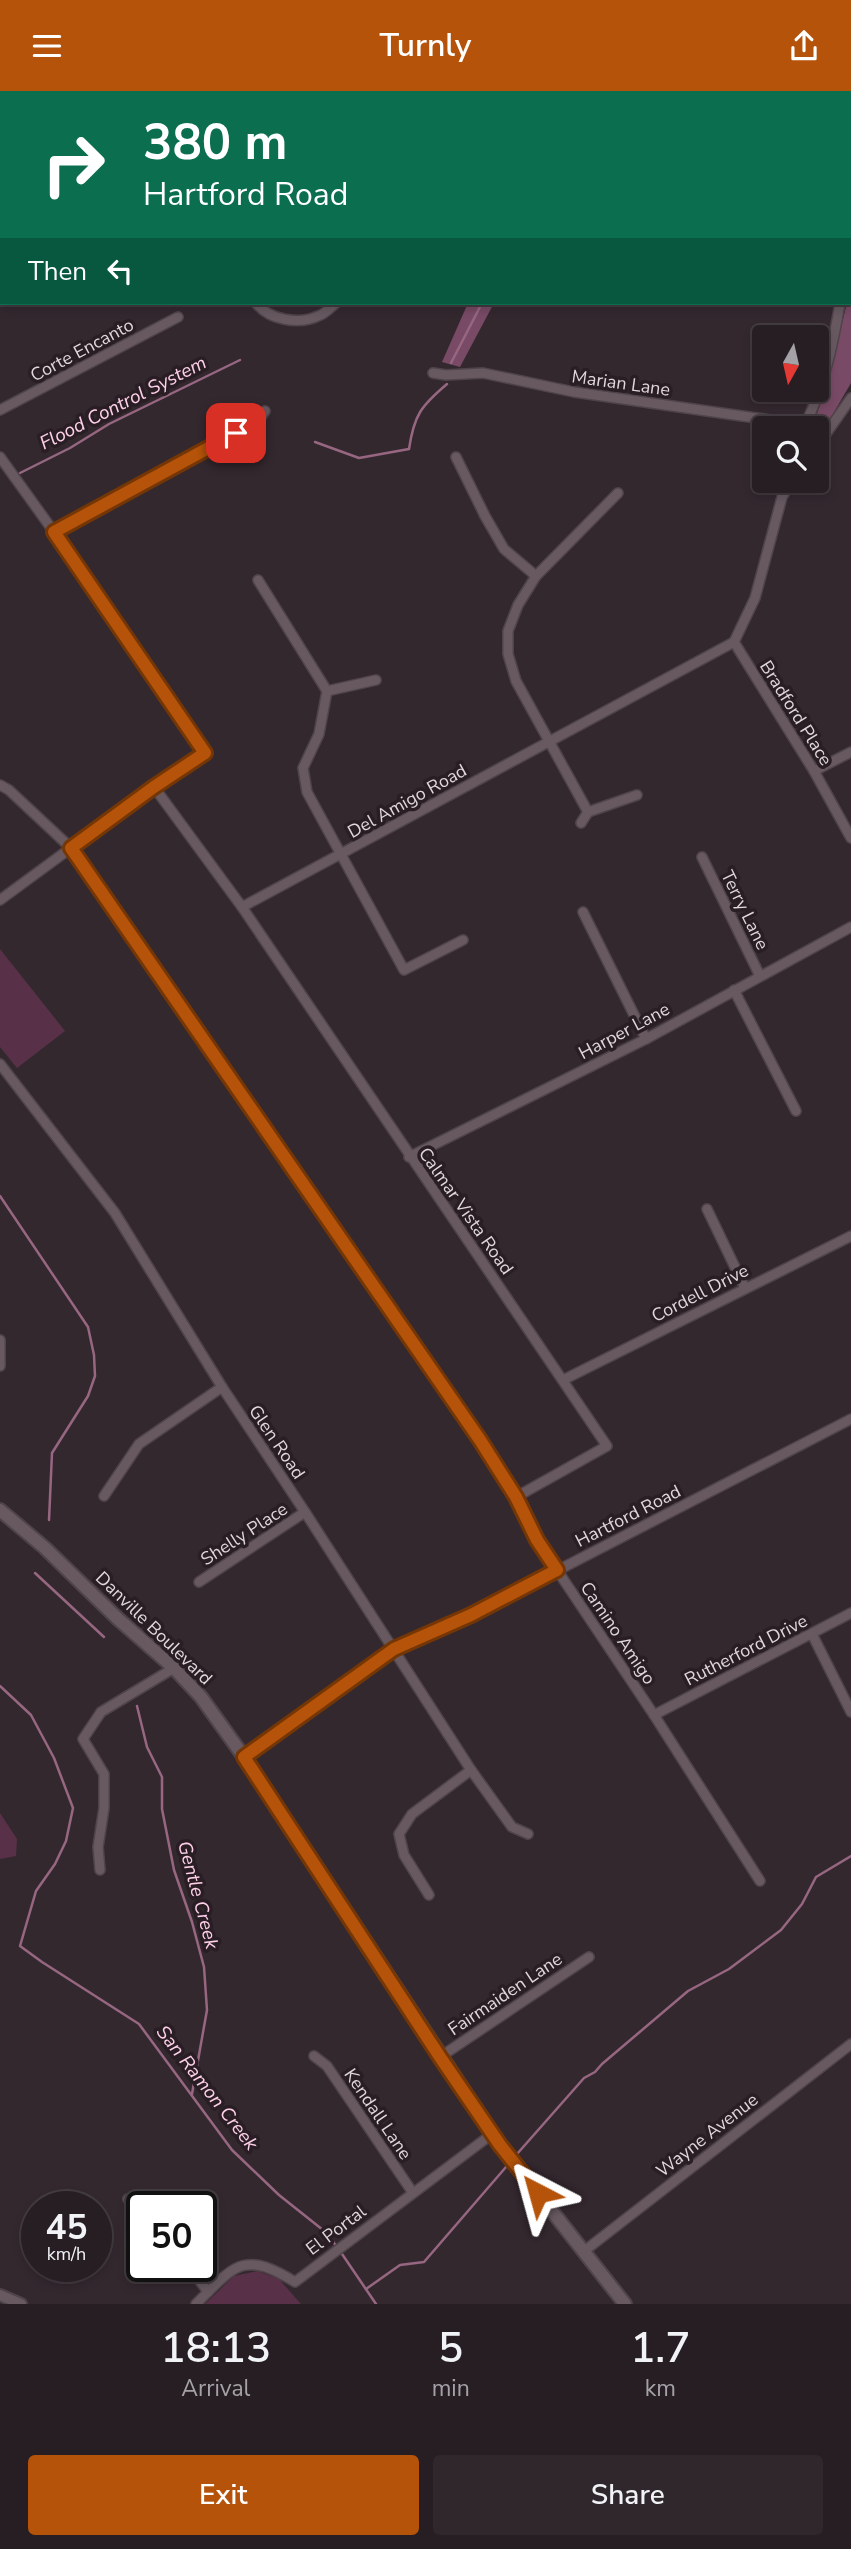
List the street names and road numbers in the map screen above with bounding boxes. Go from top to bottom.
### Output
street label: Corte Encanto [26,313,138,387]
street label: Marian Lane [570,364,672,402]
street label: Bradford Place [754,656,838,770]
street label: Del Amigo Road [343,758,471,844]
street label: Terry Lane [715,866,775,954]
street label: Harper Lane [574,997,674,1065]
street label: Calmar Vista Road [413,1143,519,1279]
street label: Cordell Drive [647,1258,753,1328]
street label: Glen Road [243,1400,311,1484]
street label: Hartford Road [571,1479,685,1553]
street label: Shelly Place [196,1497,292,1571]
street label: Danville Boulevard [90,1566,218,1690]
street label: Camino Amigo [575,1577,661,1689]
street label: Rutherford Drive [680,1609,812,1691]
street label: Fairmaiden Lane [443,1947,567,2041]
street label: Kendall Lane [339,2064,417,2164]
street label: Wayne Avenue [651,2088,763,2182]
street label: El Portal [301,2199,372,2261]

